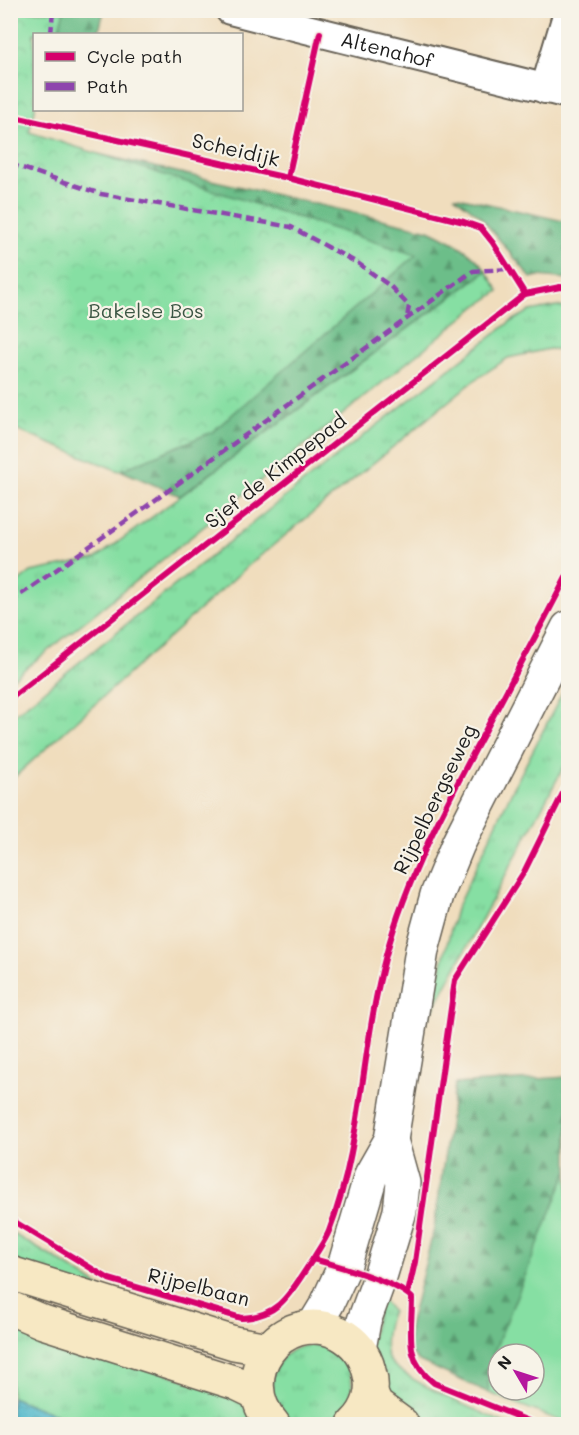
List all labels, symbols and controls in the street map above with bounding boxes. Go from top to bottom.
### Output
street label: Altenahof [338,25,437,73]
legend [33,33,243,111]
text: Cycle path [87,44,182,68]
text: Path [87,74,127,98]
street label: Scheidijk [190,126,282,172]
park label: Bakelse Bos [88,297,204,323]
street label: Sjef de Kimpepad [199,407,351,533]
street label: Rijpelbergseweg [386,720,482,878]
street label: Rijpelbaan [145,1261,253,1311]
north arrow [486,1342,546,1402]
text: N [492,1351,516,1374]

